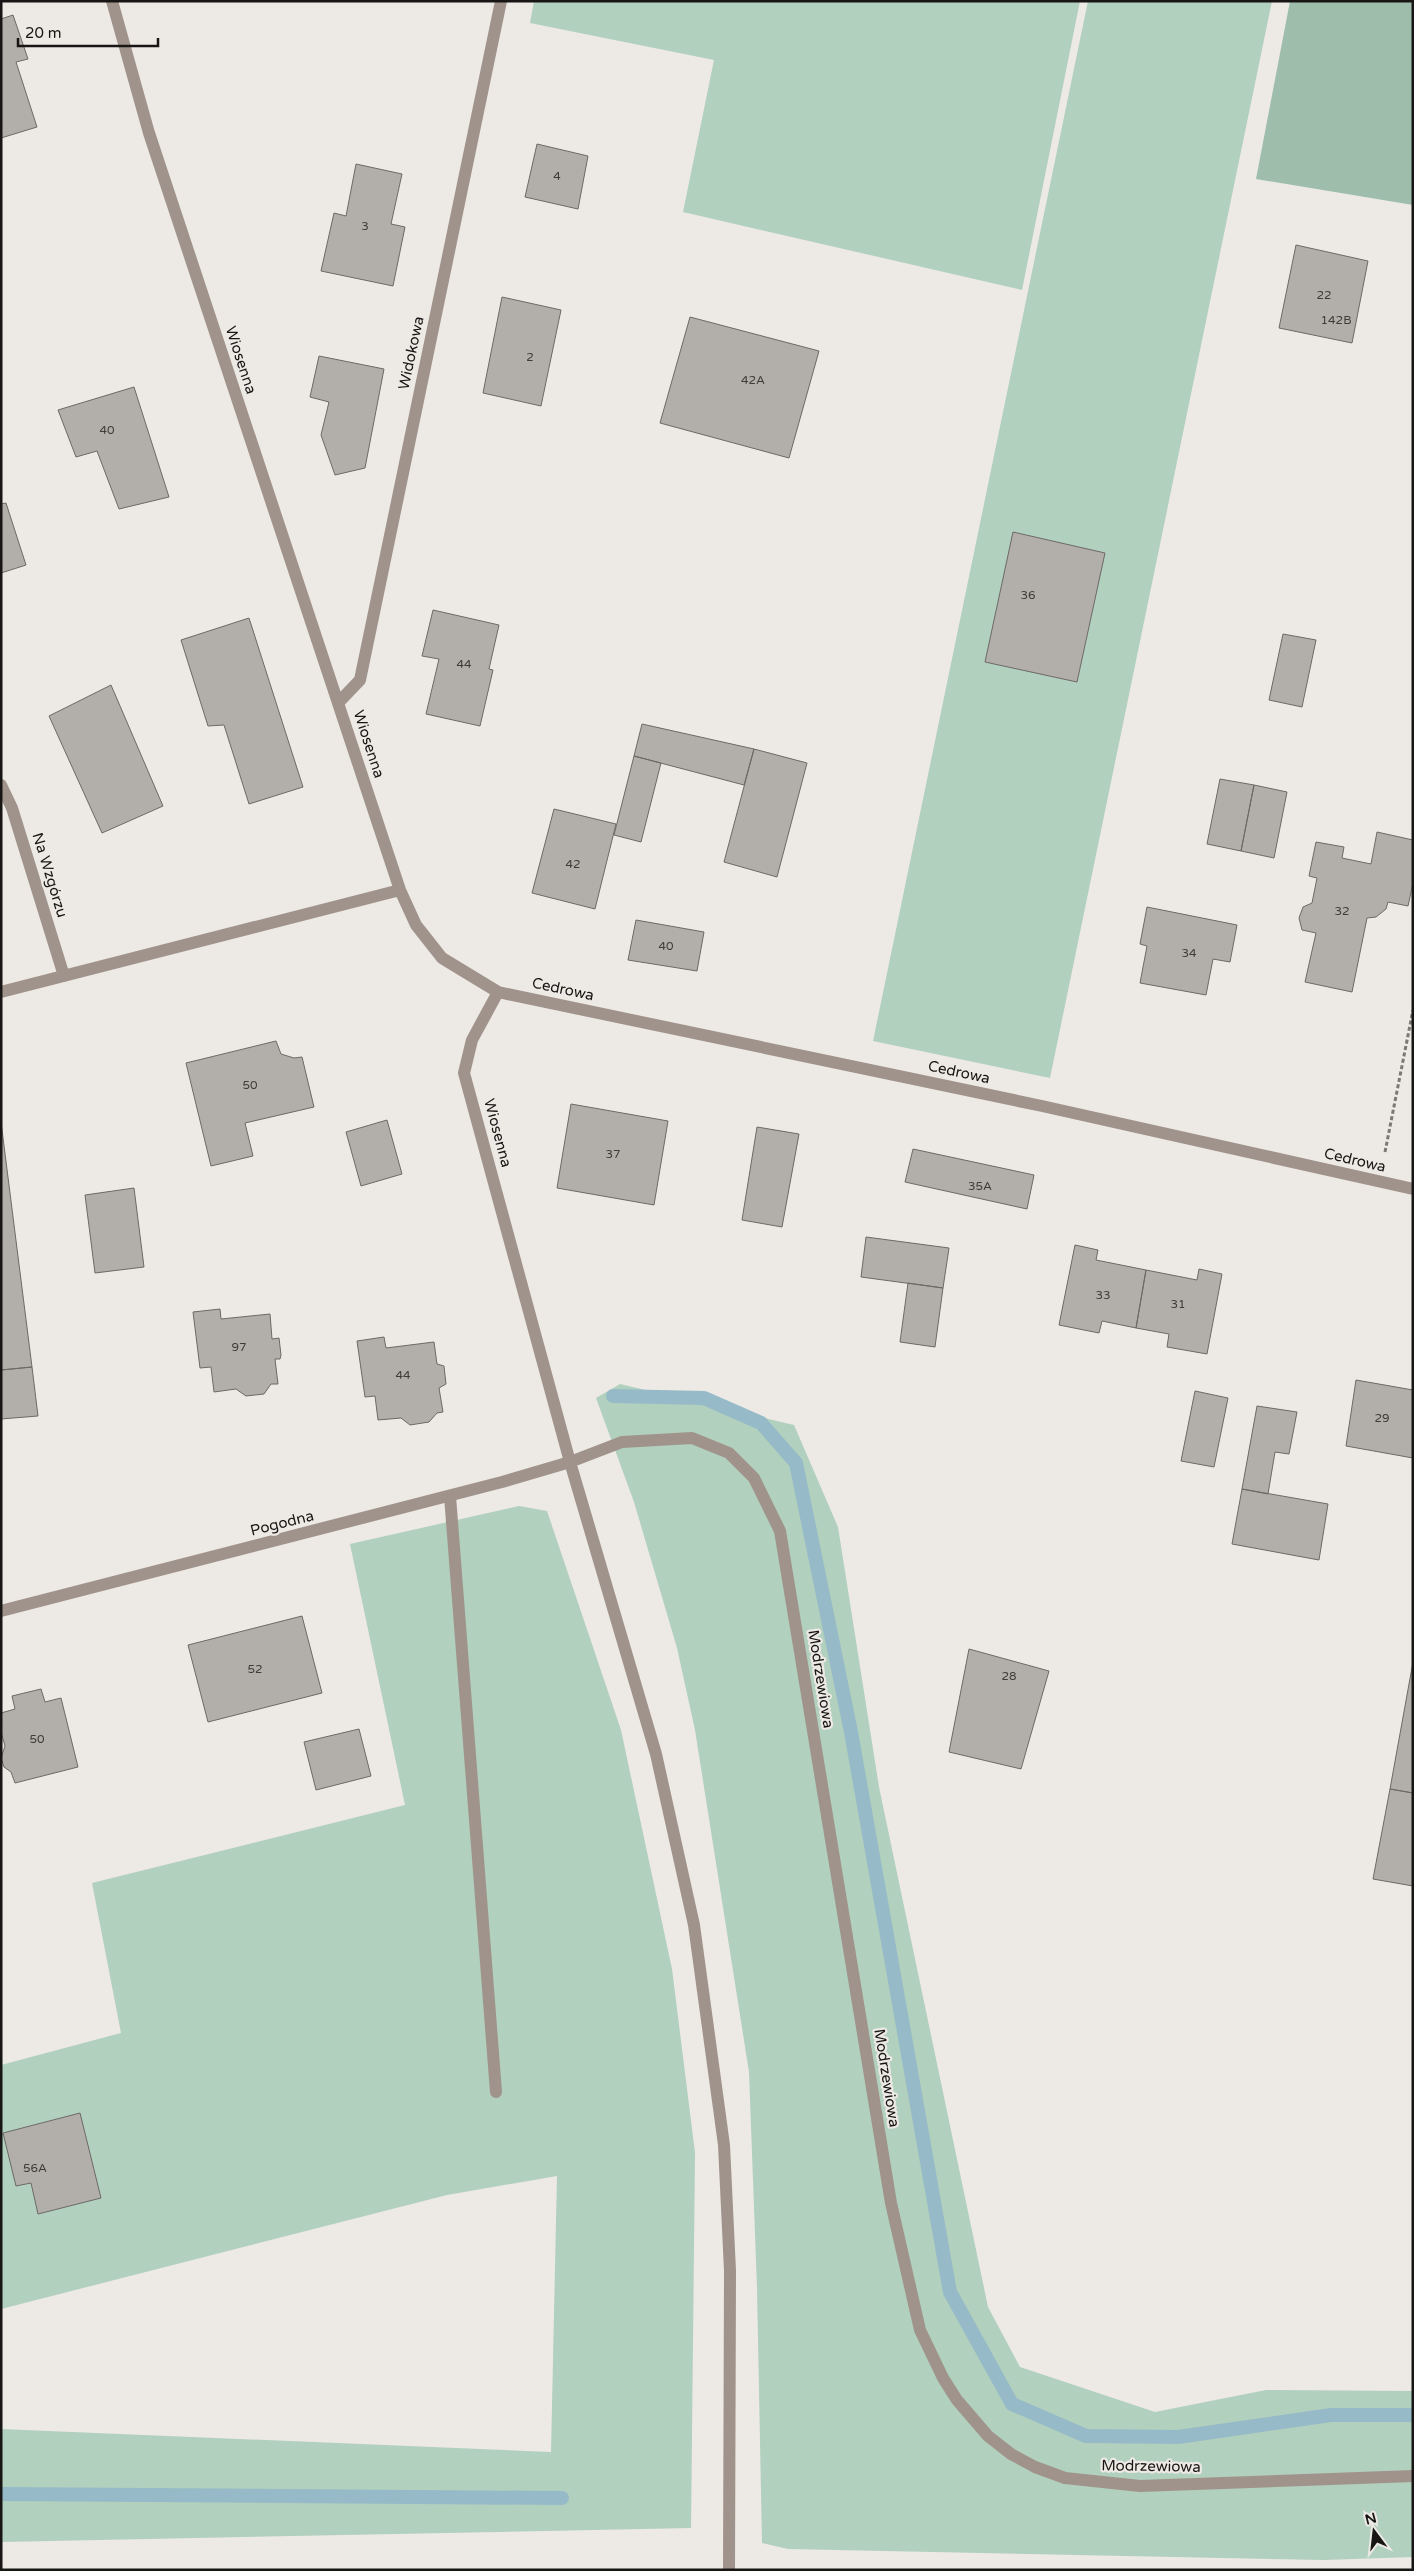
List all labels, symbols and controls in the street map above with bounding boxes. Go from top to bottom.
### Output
scale bar [18,15,158,47]
text: 20 m [25,24,62,42]
house number: 4 [553,169,561,183]
house number: 3 [361,219,369,233]
house number: 22 [1316,288,1332,302]
house number: 142B [1321,313,1351,327]
street label: Widokowa [394,315,428,391]
street label: Wiosenna [222,324,260,396]
house number: 2 [526,350,534,364]
house number: 42A [741,373,765,387]
house number: 40 [99,423,115,437]
house number: 36 [1020,588,1036,602]
house number: 44 [456,657,472,671]
street label: Wiosenna [350,708,388,780]
street label: Na Wzgórzu [29,830,71,920]
house number: 42 [565,857,581,871]
house number: 32 [1334,904,1350,918]
house number: 40 [658,939,674,953]
house number: 34 [1181,946,1197,960]
street label: Cedrowa [530,974,596,1004]
street label: Cedrowa [926,1057,992,1087]
house number: 50 [242,1078,258,1092]
street label: Wiosenna [480,1097,516,1169]
street label: Cedrowa [1322,1144,1388,1176]
house number: 37 [605,1147,621,1161]
house number: 35A [968,1179,992,1193]
house number: 33 [1095,1288,1111,1302]
house number: 31 [1170,1297,1186,1311]
house number: 97 [231,1340,247,1354]
house number: 44 [395,1368,411,1382]
house number: 29 [1374,1411,1390,1425]
street label: Pogodna [248,1506,316,1540]
street label: Modrzewiowa [804,1629,838,1729]
house number: 52 [247,1662,263,1676]
house number: 28 [1001,1669,1017,1683]
house number: 50 [29,1732,45,1746]
street label: Modrzewiowa [870,2028,904,2128]
house number: 56A [23,2161,47,2175]
street label: Modrzewiowa [1101,2456,1201,2476]
north arrow [1349,2506,1399,2556]
text: N [1363,2509,1378,2529]

